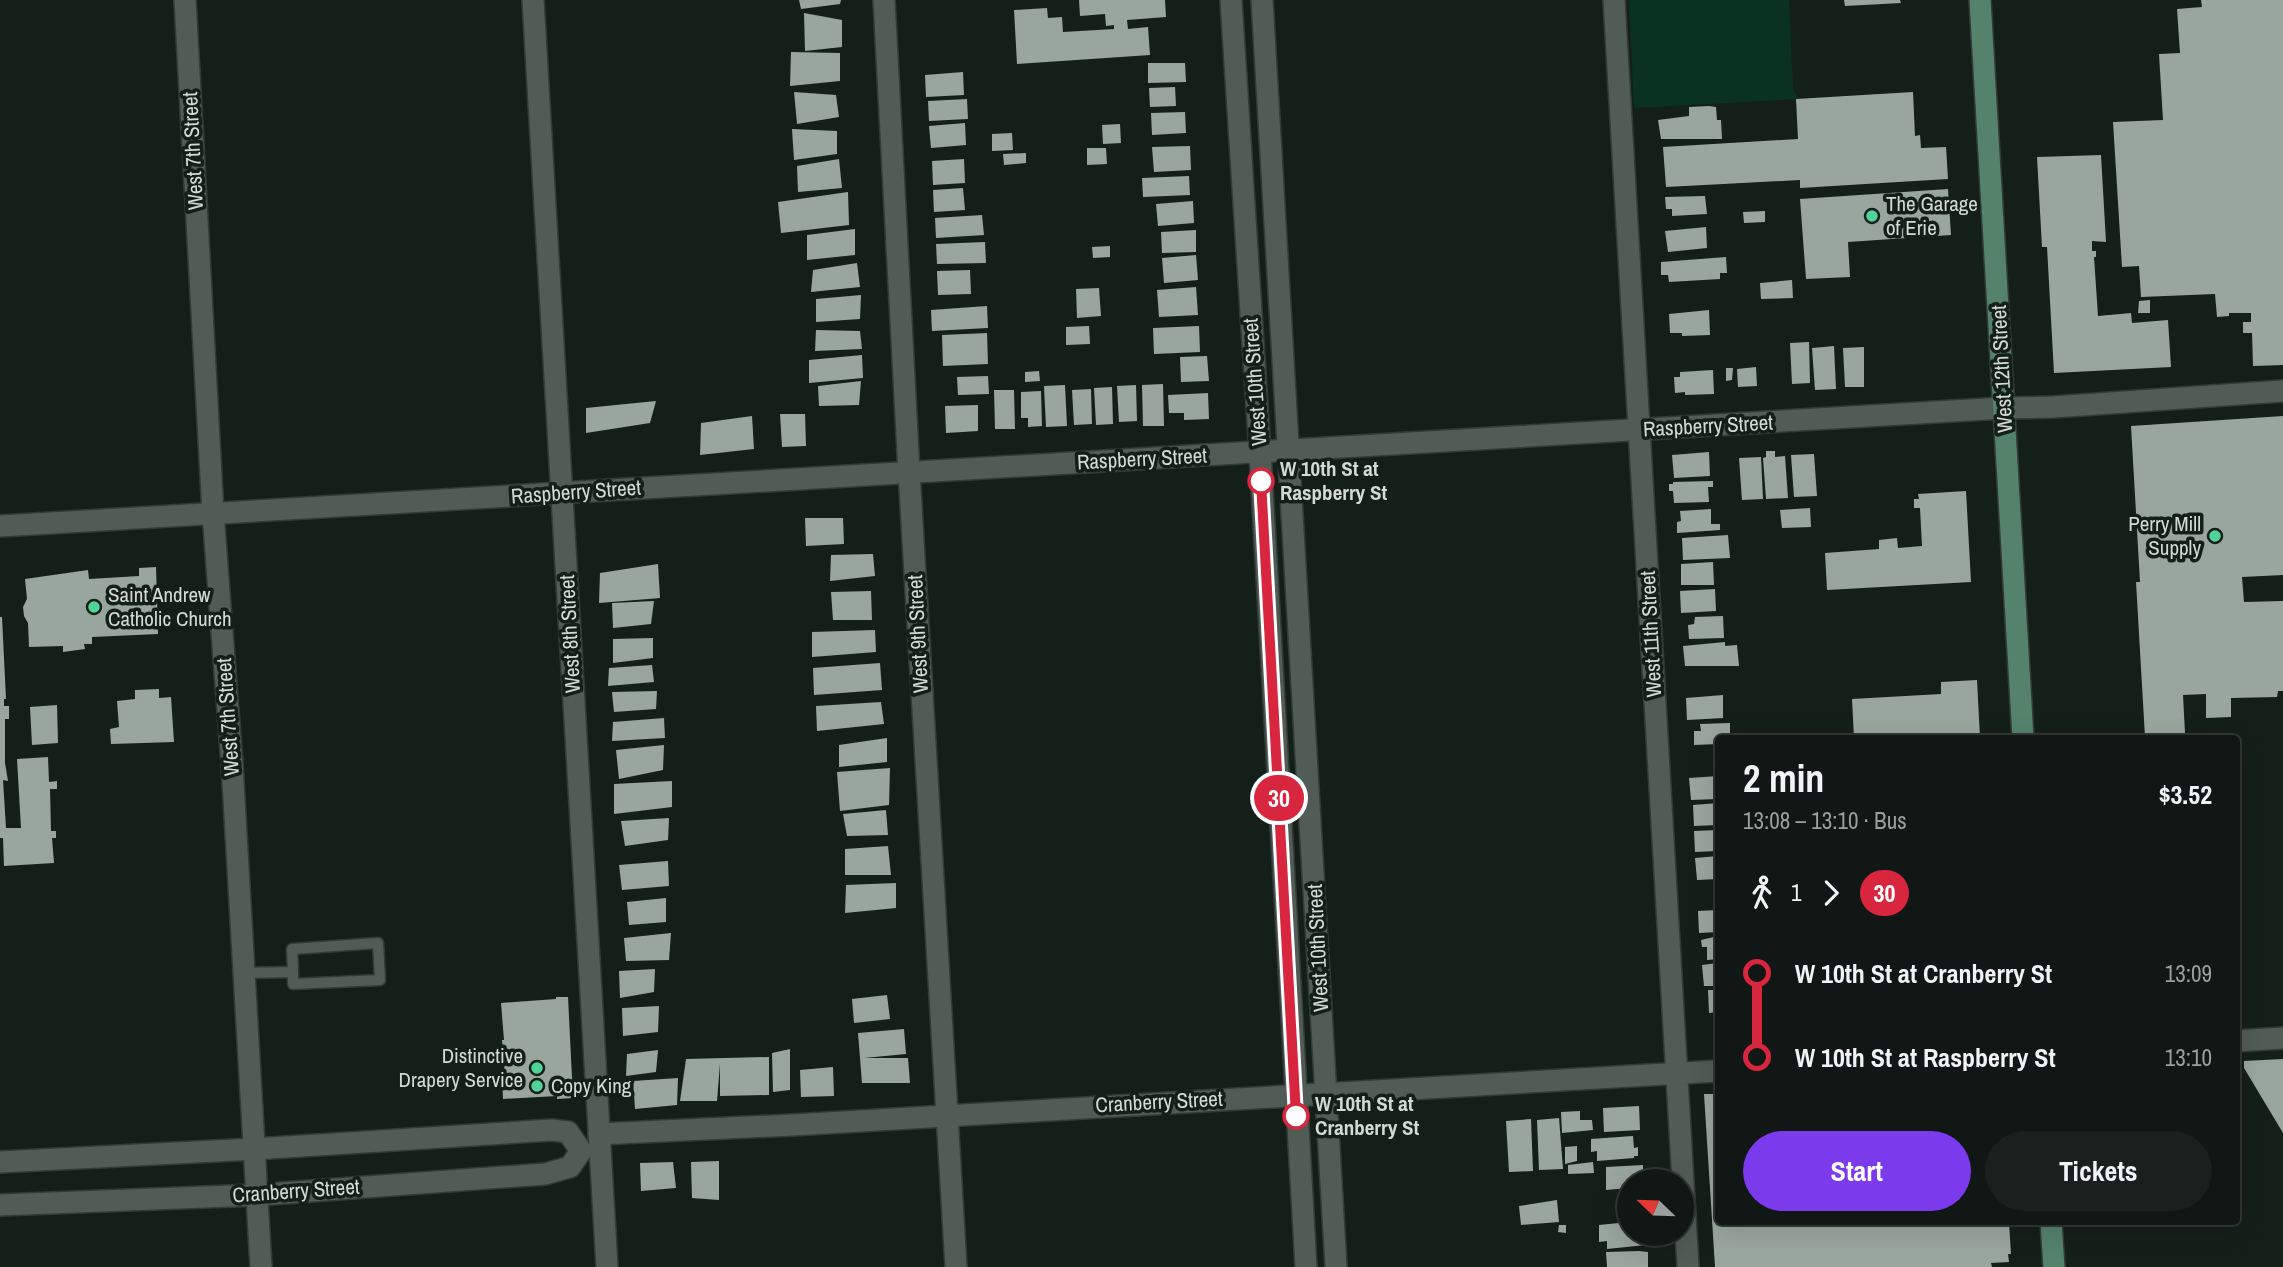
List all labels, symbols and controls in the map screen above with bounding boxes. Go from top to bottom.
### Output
street label: West 7th Street [175,91,210,211]
place label: The Garage of Erie [1886,189,1978,242]
marker: The Garage of Erie [1864,208,1880,224]
street label: West 12th Street [1984,304,2019,434]
street label: West 10th Street [1236,317,1273,447]
street label: Raspberry Street [1642,408,1774,443]
street label: Raspberry Street [1076,441,1208,476]
place label: W 10th St at Raspberry St [1280,454,1387,507]
marker: W 10th St at Raspberry St [1248,468,1274,494]
street label: Raspberry Street [510,472,642,511]
place label: Perry Mill Supply [2128,509,2201,562]
marker: Perry Mill Supply [2207,528,2223,544]
street label: West 11th Street [1633,570,1668,698]
street label: West 8th Street [552,574,587,694]
street label: West 9th Street [900,574,935,694]
place label: Saint Andrew Catholic Church [108,580,231,633]
marker: Saint Andrew Catholic Church [86,599,102,615]
street label: West 7th Street [209,657,246,777]
text: 2 min [1743,753,1824,804]
line badge: 30 [1248,775,1310,821]
text: $3.52 [2159,777,2212,812]
text: 30 [1268,782,1290,814]
text: 13:08 – 13:10 · Bus [1743,805,1907,836]
icon: walk [1743,874,1781,912]
icon: forward [1812,874,1850,912]
text: 1 [1791,877,1802,908]
text: 30 [1874,877,1895,909]
street label: West 10th Street [1300,883,1335,1013]
text: W 10th St at Cranberry St [1795,956,2052,991]
text: 13:09 [2165,958,2212,989]
text: W 10th St at Raspberry St [1795,1040,2056,1075]
place label: Distinctive Drapery Service [399,1041,523,1094]
text: 13:10 [2165,1042,2212,1073]
marker: Distinctive Drapery Service [529,1060,545,1076]
place label: Copy King [551,1071,632,1100]
marker: Copy King [529,1078,545,1094]
street label: Cranberry Street [1095,1084,1223,1119]
place label: W 10th St at Cranberry St [1315,1089,1420,1142]
marker: W 10th St at Cranberry St [1283,1103,1309,1129]
button: Start [1743,1131,1971,1211]
button: Tickets [1985,1131,2212,1211]
north arrow [1617,1169,1694,1246]
map controls [1617,1169,1694,1246]
street label: Cranberry Street [231,1172,361,1209]

